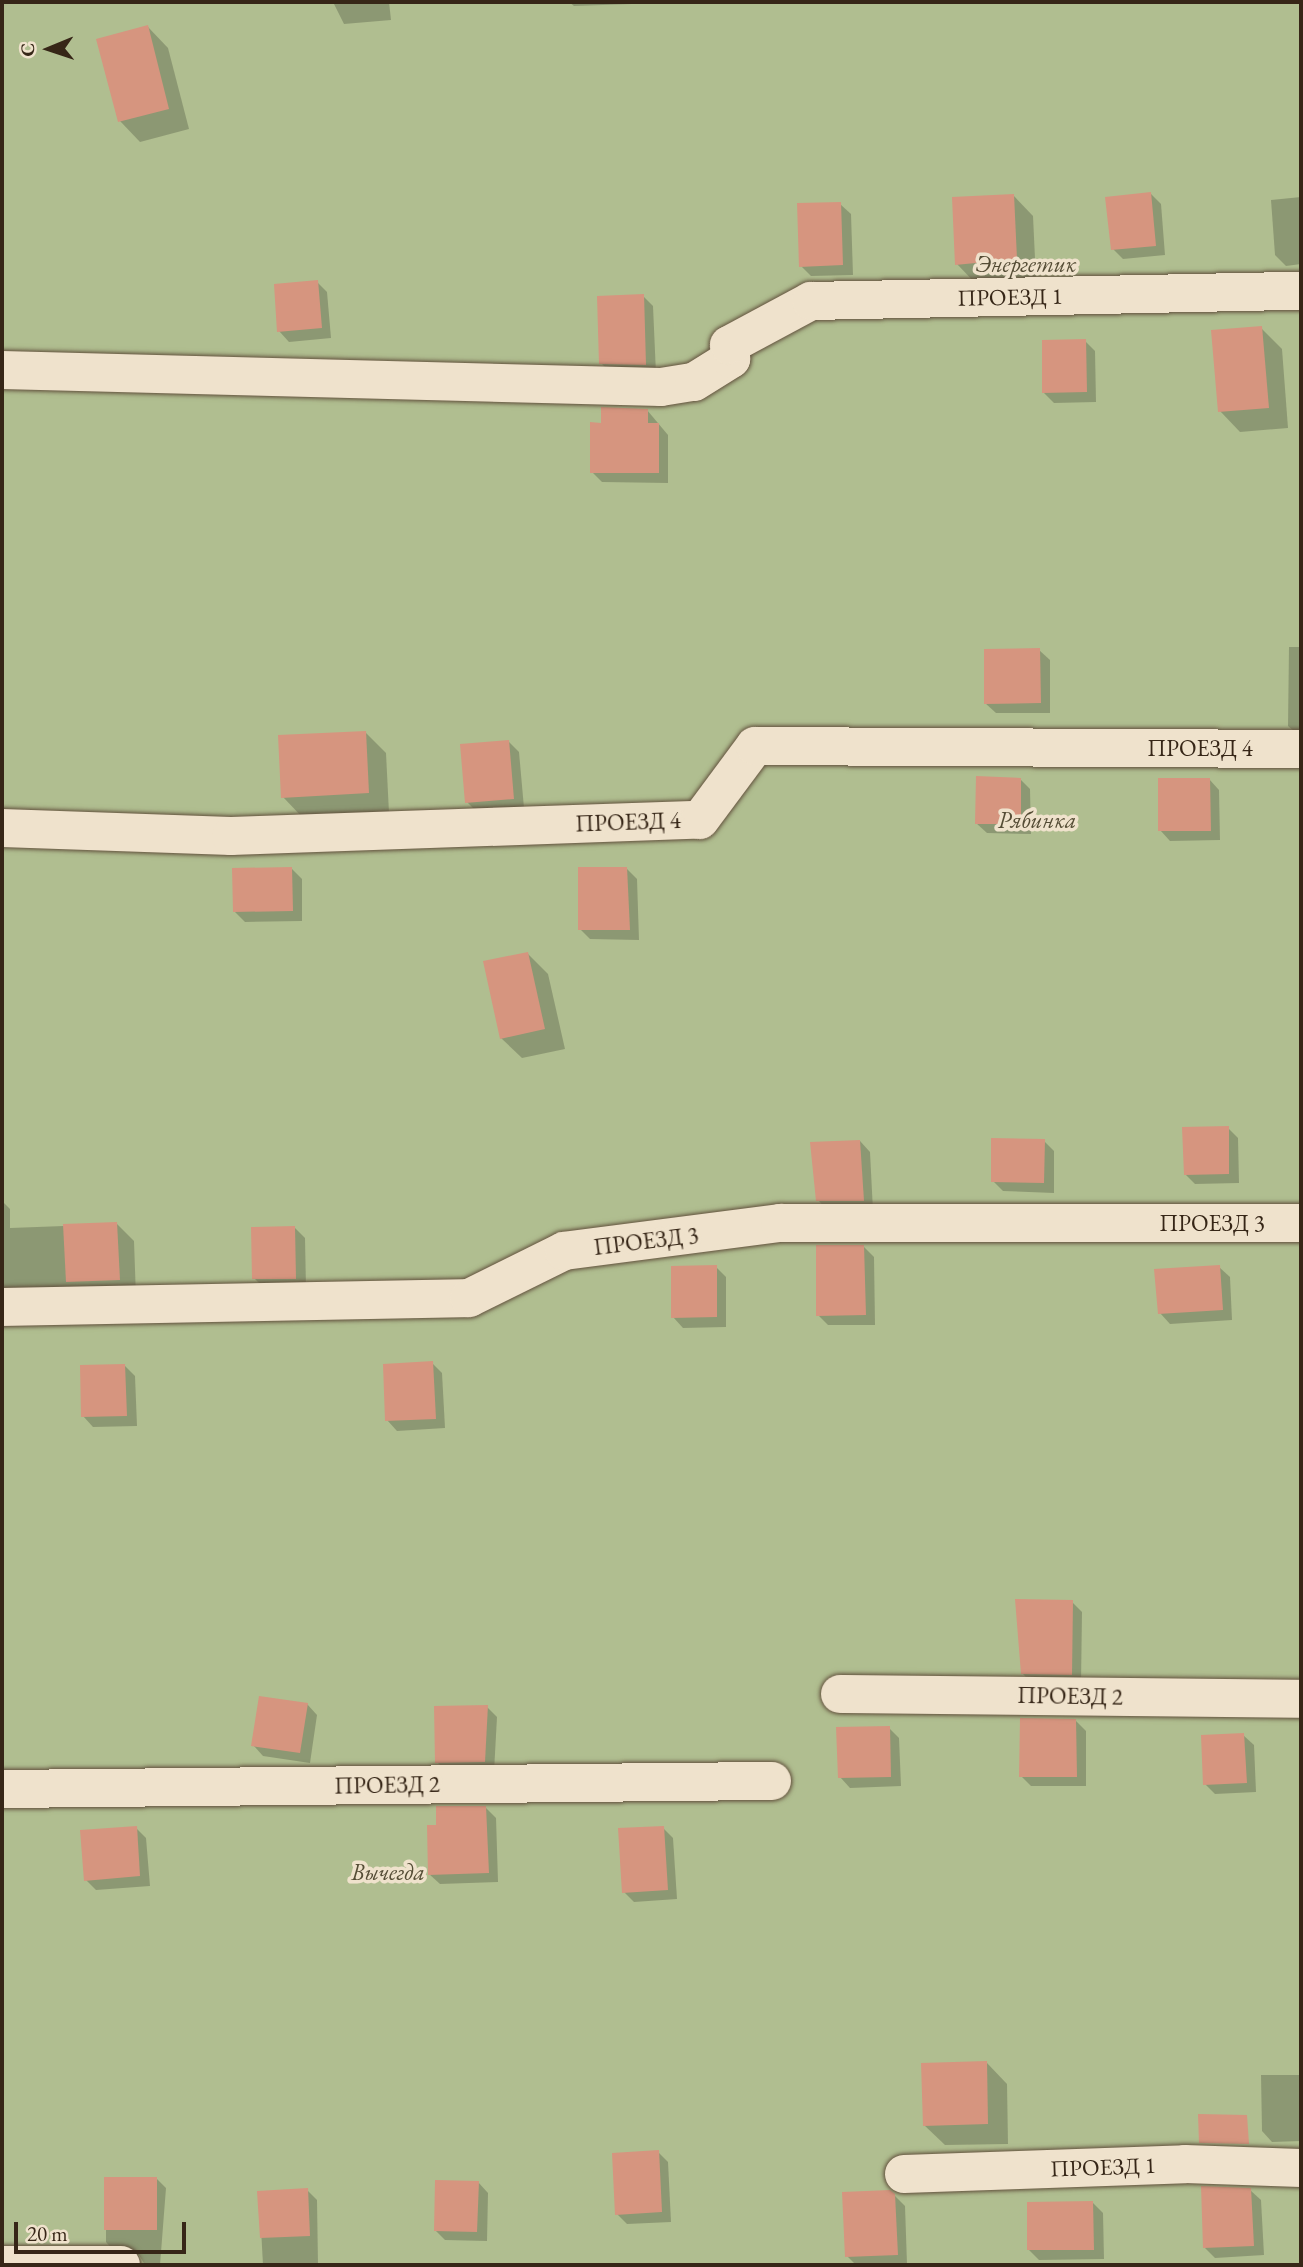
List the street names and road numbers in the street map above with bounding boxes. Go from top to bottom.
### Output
street label: ПРОЕЗД 1 [957,282,1063,312]
street label: ПРОЕЗД 4 [1147,734,1253,762]
street label: ПРОЕЗД 4 [575,806,681,838]
street label: ПРОЕЗД 3 [1159,1209,1265,1237]
street label: ПРОЕЗД 3 [592,1221,700,1261]
street label: ПРОЕЗД 2 [1017,1681,1123,1711]
street label: ПРОЕЗД 2 [334,1770,440,1800]
street label: ПРОЕЗД 1 [1050,2151,1156,2183]

